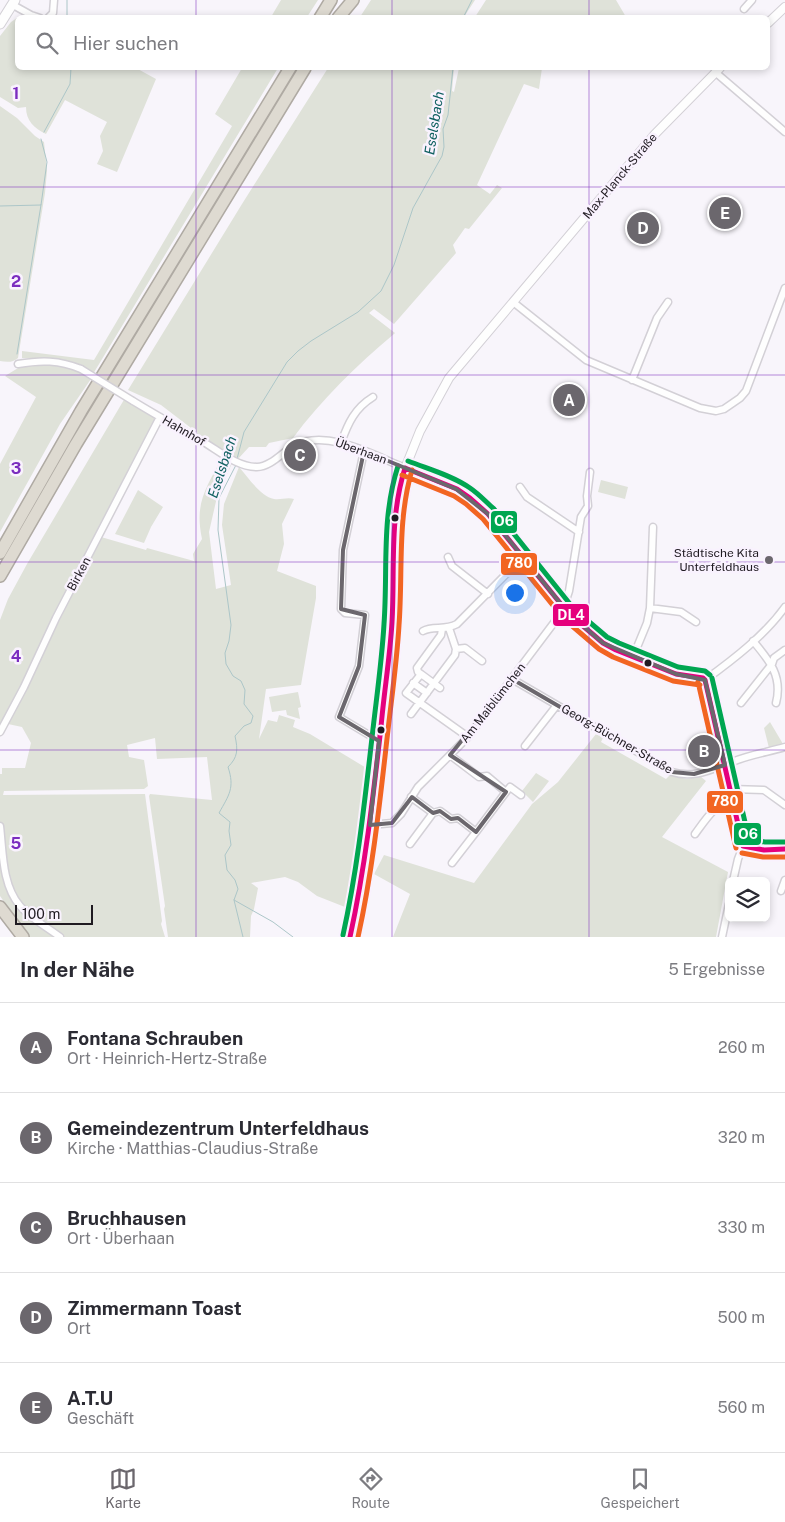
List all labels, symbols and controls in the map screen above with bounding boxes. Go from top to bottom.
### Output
search box [15,15,770,70]
icon: search [33,29,61,57]
text: Hier suchen [73,32,179,54]
text: 1 [13,84,19,103]
water label: Eselsbach [421,90,447,156]
street label: Max-Planck-Straße [580,130,660,222]
pin: E [709,194,741,232]
pin: D [627,209,659,247]
text: 2 [11,272,21,291]
pin: A [553,381,585,419]
street label: Hahnhof [160,413,208,449]
water label: Eselsbach [204,434,240,500]
street label: Überhaan [333,435,389,467]
pin: C [284,436,316,474]
text: 3 [11,459,21,478]
line badge: O6 [490,510,518,534]
unlabelled marker [390,513,400,523]
text: O6 [494,513,514,529]
place label: Städtische Kita Unterfeldhaus [674,546,759,574]
line badge: 780 [500,552,538,576]
marker: Städtische Kita Unterfeldhaus [763,554,775,566]
street label: Birken [64,555,94,593]
text: 780 [505,555,533,571]
your location [502,580,528,606]
line badge: DL4 [552,603,590,627]
text: DL4 [557,607,585,623]
text: 4 [11,647,22,666]
unlabelled marker [643,658,653,668]
street label: Am Maiblümchen [458,660,528,746]
street label: Georg-Büchner-Straße [559,701,675,777]
unlabelled marker [376,725,386,735]
pin: B [688,732,720,770]
line badge: 780 [706,790,744,814]
text: 780 [711,793,739,809]
line badge: O6 [733,822,762,846]
text: O6 [738,826,758,842]
text: 5 [11,834,22,853]
map controls [725,877,770,922]
button: layers [725,877,770,922]
scale bar [15,902,92,925]
text: 100 m [22,906,60,922]
text: In der Nähe [20,957,135,982]
text: 5 Ergebnisse [668,960,765,979]
text: Fontana Schrauben [67,1027,243,1049]
text: A [30,1038,42,1057]
text: 260 m [718,1038,765,1057]
text: Ort · Heinrich-Hertz-Straße [67,1049,267,1068]
text: Gemeindezentrum Unterfeldhaus [67,1117,369,1139]
text: B [31,1128,41,1147]
text: 320 m [718,1128,765,1147]
text: Kirche · Matthias-Claudius-Straße [67,1139,318,1158]
text: Bruchhausen [67,1207,186,1229]
text: C [30,1218,42,1237]
text: 330 m [718,1218,765,1237]
text: Ort · Überhaan [67,1229,174,1248]
text: Zimmermann Toast [67,1297,242,1319]
text: D [30,1308,42,1327]
text: 500 m [718,1308,765,1327]
text: Ort [67,1319,91,1338]
text: A.T.U [67,1387,113,1409]
text: E [31,1398,41,1417]
text: 560 m [717,1398,765,1417]
text: Geschäft [67,1409,134,1428]
tab: Karte [105,1465,141,1511]
tab: Route [351,1465,390,1511]
tab: Gespeichert [601,1465,680,1511]

